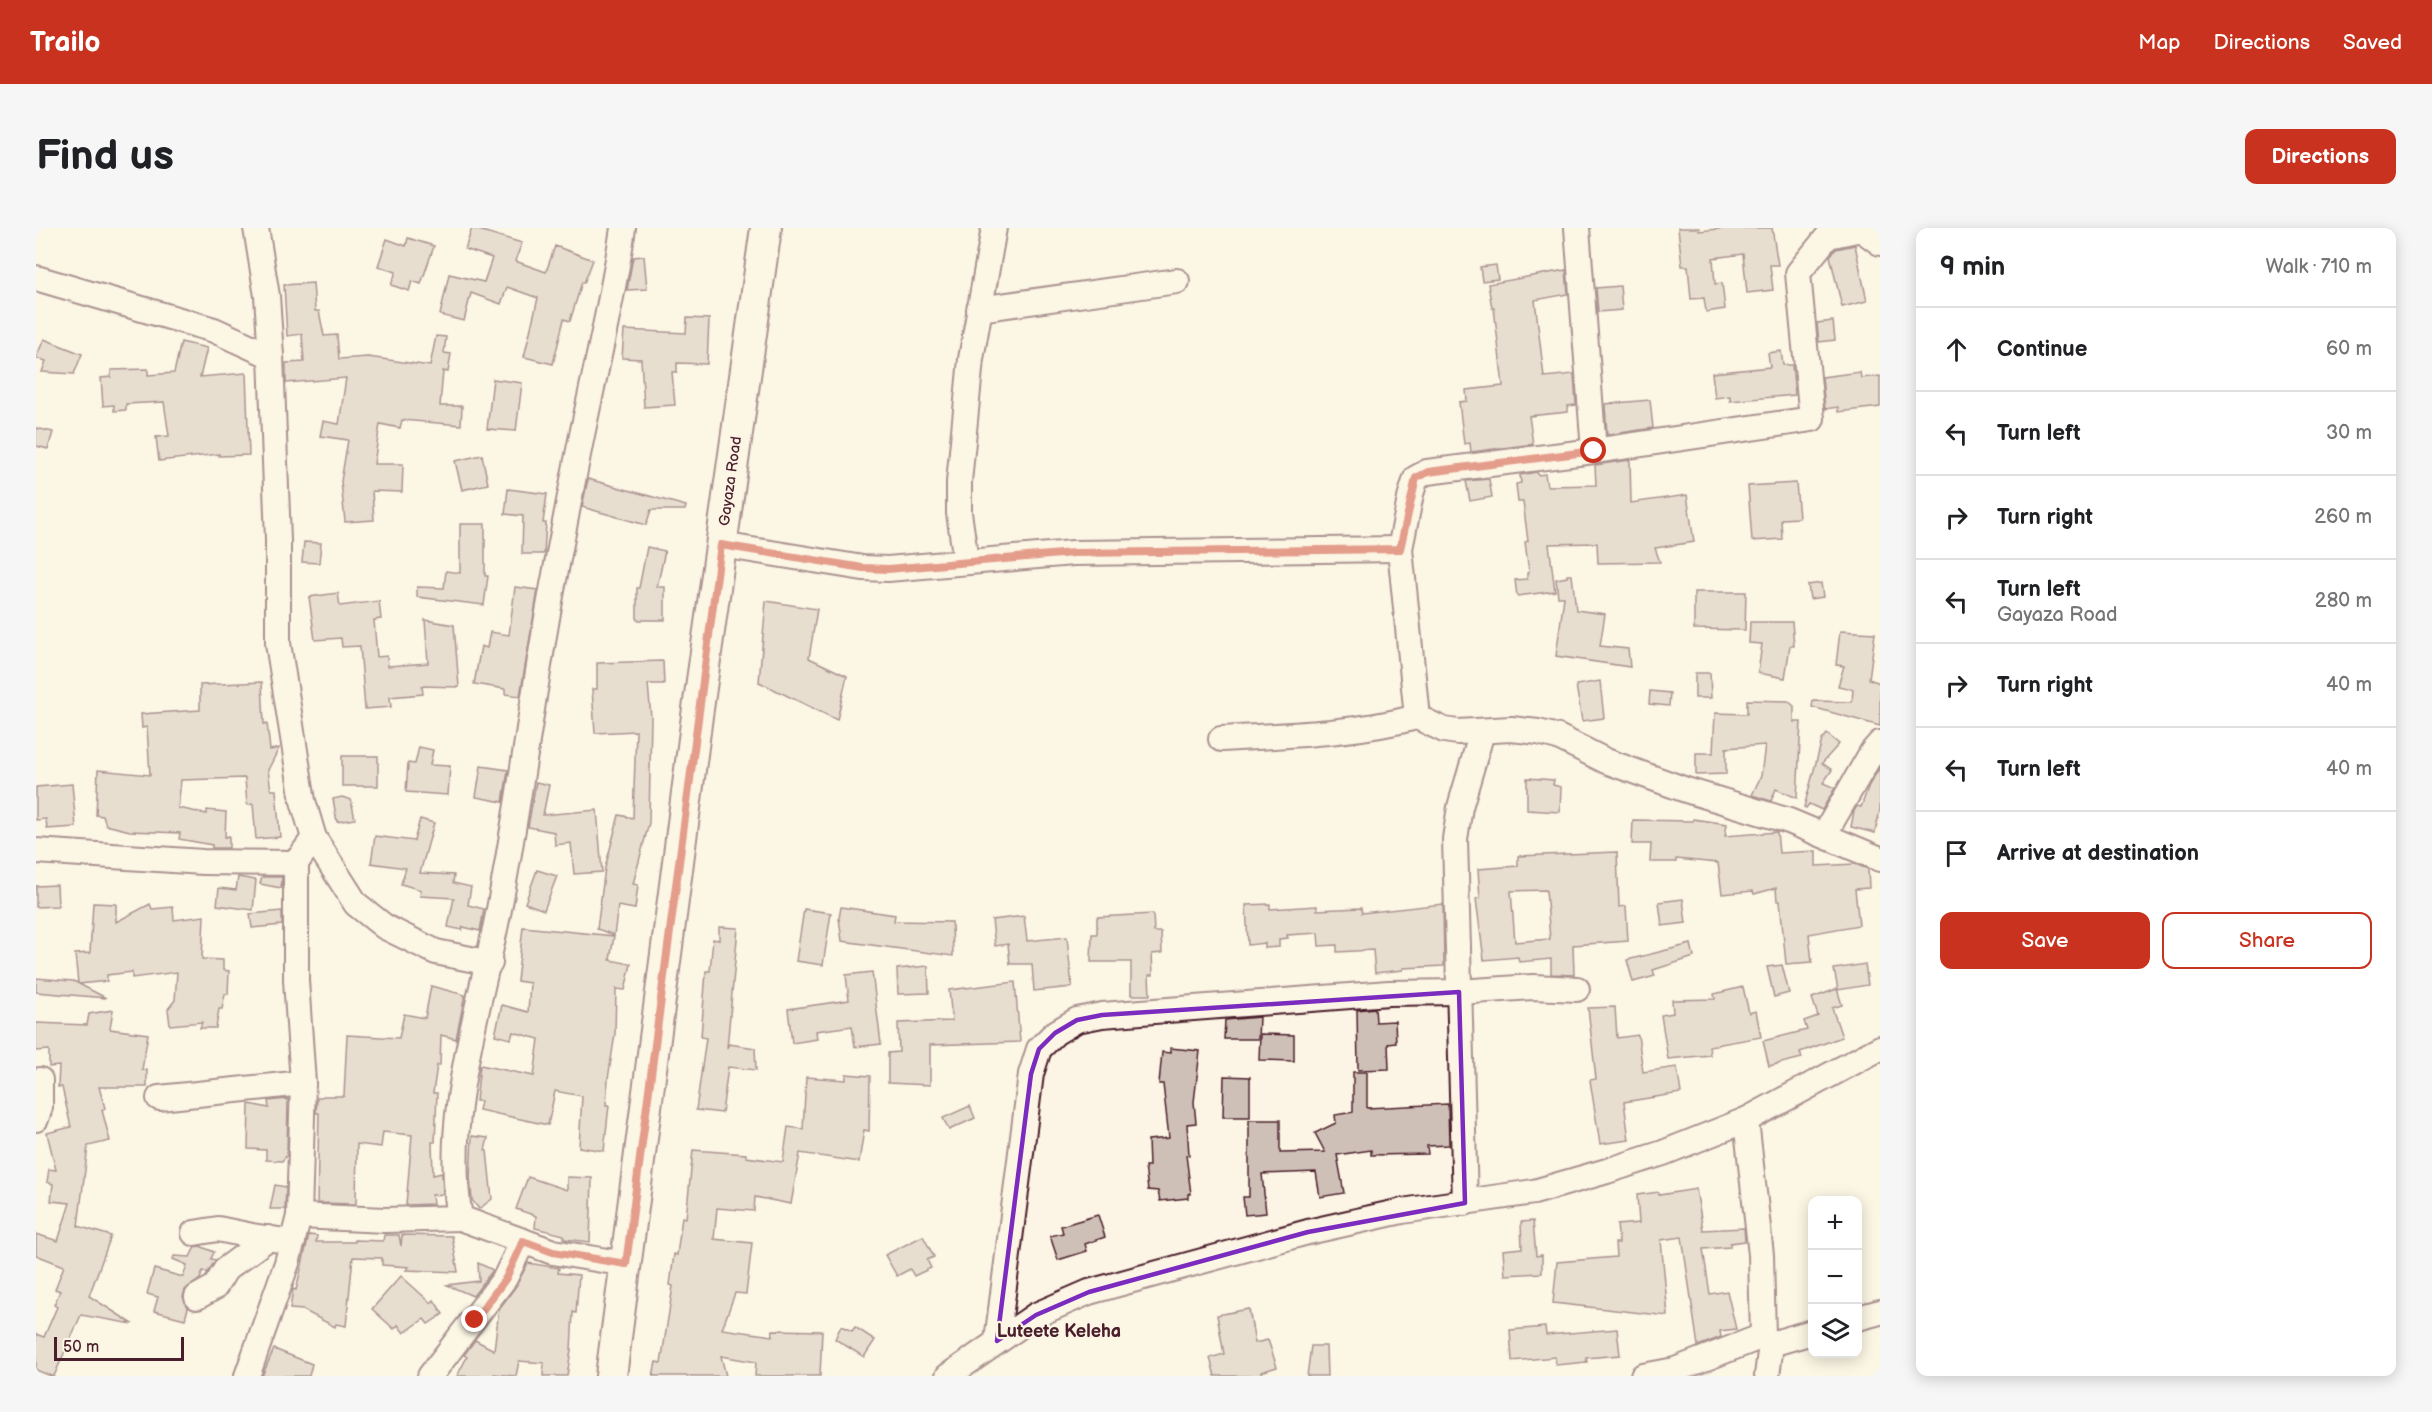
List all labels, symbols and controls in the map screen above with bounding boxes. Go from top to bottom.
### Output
text: Trailo [30,26,101,59]
text: Map [2138,30,2181,55]
text: Directions [2214,30,2310,55]
text: Saved [2343,30,2402,55]
button: Directions [2245,129,2396,184]
text: Find us [36,131,174,182]
text: 9 min [1940,252,2005,283]
text: Walk · 710 m [2266,255,2372,279]
icon: ahead [1940,333,1973,366]
text: Continue [1997,336,2087,363]
text: 60 m [2326,337,2372,361]
icon: left [1940,417,1973,450]
text: Turn left [1997,420,2081,447]
text: 30 m [2326,421,2372,445]
street label: Gayaza Road [715,435,746,527]
route start [1580,437,1606,463]
icon: right [1940,501,1973,534]
text: Turn right [1997,504,2093,531]
text: 260 m [2314,505,2372,529]
text: Turn left [1997,576,2081,603]
icon: left [1940,585,1973,618]
text: 280 m [2315,589,2372,613]
text: Gayaza Road [1997,603,2118,627]
icon: right [1940,669,1973,702]
text: Turn right [1997,672,2093,699]
text: 40 m [2326,673,2372,697]
icon: left [1940,753,1973,786]
text: Turn left [1997,756,2081,783]
text: 40 m [2326,757,2372,781]
icon: arrive [1940,837,1973,870]
text: Arrive at destination [1997,840,2199,867]
button: Save [1940,912,2150,969]
button: Share [2162,912,2372,969]
map controls [1808,1196,1862,1358]
button: + [1808,1196,1862,1250]
button: − [1808,1250,1862,1304]
button: layers [1808,1304,1862,1358]
route end [461,1306,487,1332]
district label: Luteete Keleha [997,1321,1121,1342]
scale bar [54,1334,184,1362]
text: 50 m [63,1338,99,1357]

